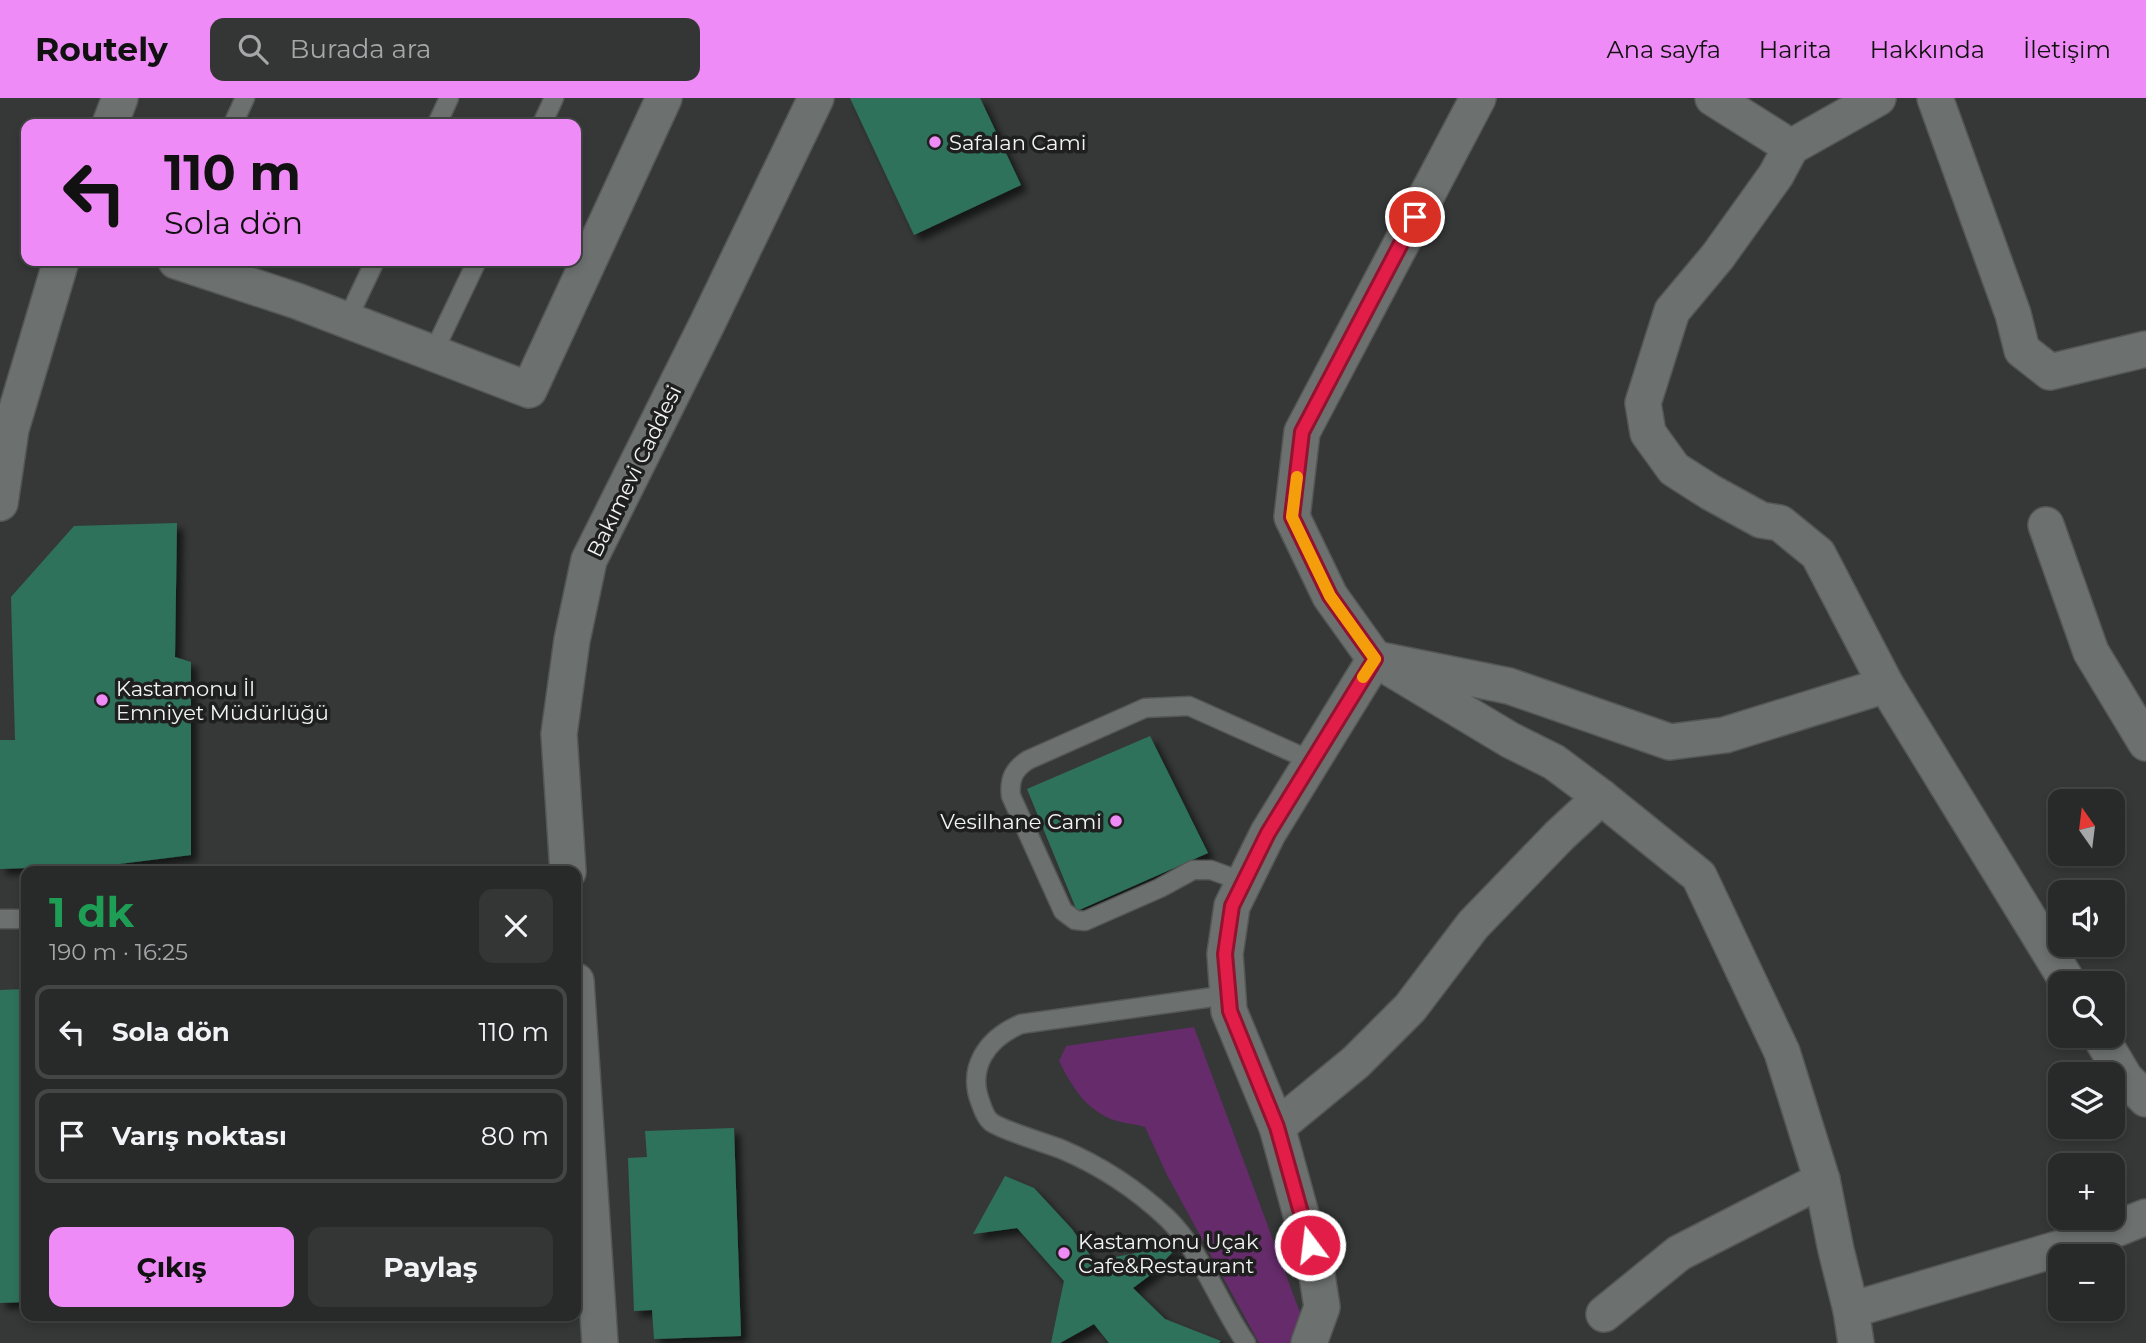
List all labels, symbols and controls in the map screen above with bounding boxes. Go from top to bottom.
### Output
search box [210,18,700,81]
text: Routely [35,29,168,69]
icon: search [234,30,272,68]
text: Burada ara [290,33,431,65]
text: Ana sayfa [1606,35,1721,64]
text: Harita [1759,35,1832,64]
text: Hakkında [1870,35,1985,64]
text: İletişim [2023,35,2111,64]
place label: Safalan Cami [949,130,1086,155]
marker: Safalan Cami [927,134,943,150]
text: 110 m [164,143,301,202]
icon: left [49,147,140,238]
pin [1385,187,1445,247]
icon: arrive [1396,198,1434,236]
text: Sola dön [164,203,303,242]
street label: Bakımevi Caddesi [582,381,686,561]
place label: Kastamonu İl Emniyet Müdürlüğü [116,676,329,725]
marker: Kastamonu İl Emniyet Müdürlüğü [94,692,110,708]
north arrow [2048,789,2124,866]
map controls [2048,789,2125,1321]
place label: Vesilhane Cami [940,809,1102,834]
marker: Vesilhane Cami [1108,813,1124,829]
button: sound [2048,880,2125,957]
text: 1 dk [49,886,134,938]
button: close [479,889,553,963]
text: 190 m · 16:25 [49,938,188,966]
button: search [2048,971,2125,1048]
icon: left [53,1013,91,1051]
text: Sola dön [112,1016,230,1048]
text: 110 m [479,1016,549,1048]
button: layers [2048,1062,2125,1139]
icon: arrive [53,1117,91,1155]
text: Varış noktası [112,1120,287,1152]
text: 80 m [481,1120,549,1152]
button: + [2048,1153,2125,1230]
position arrow [1273,1208,1347,1282]
button: Çıkış [49,1227,294,1307]
button: Paylaş [308,1227,553,1307]
place label: Kastamonu Uçak Cafe&Restaurant [1078,1229,1259,1278]
button: − [2048,1244,2125,1321]
marker: Kastamonu Uçak Cafe&Restaurant [1056,1245,1072,1261]

